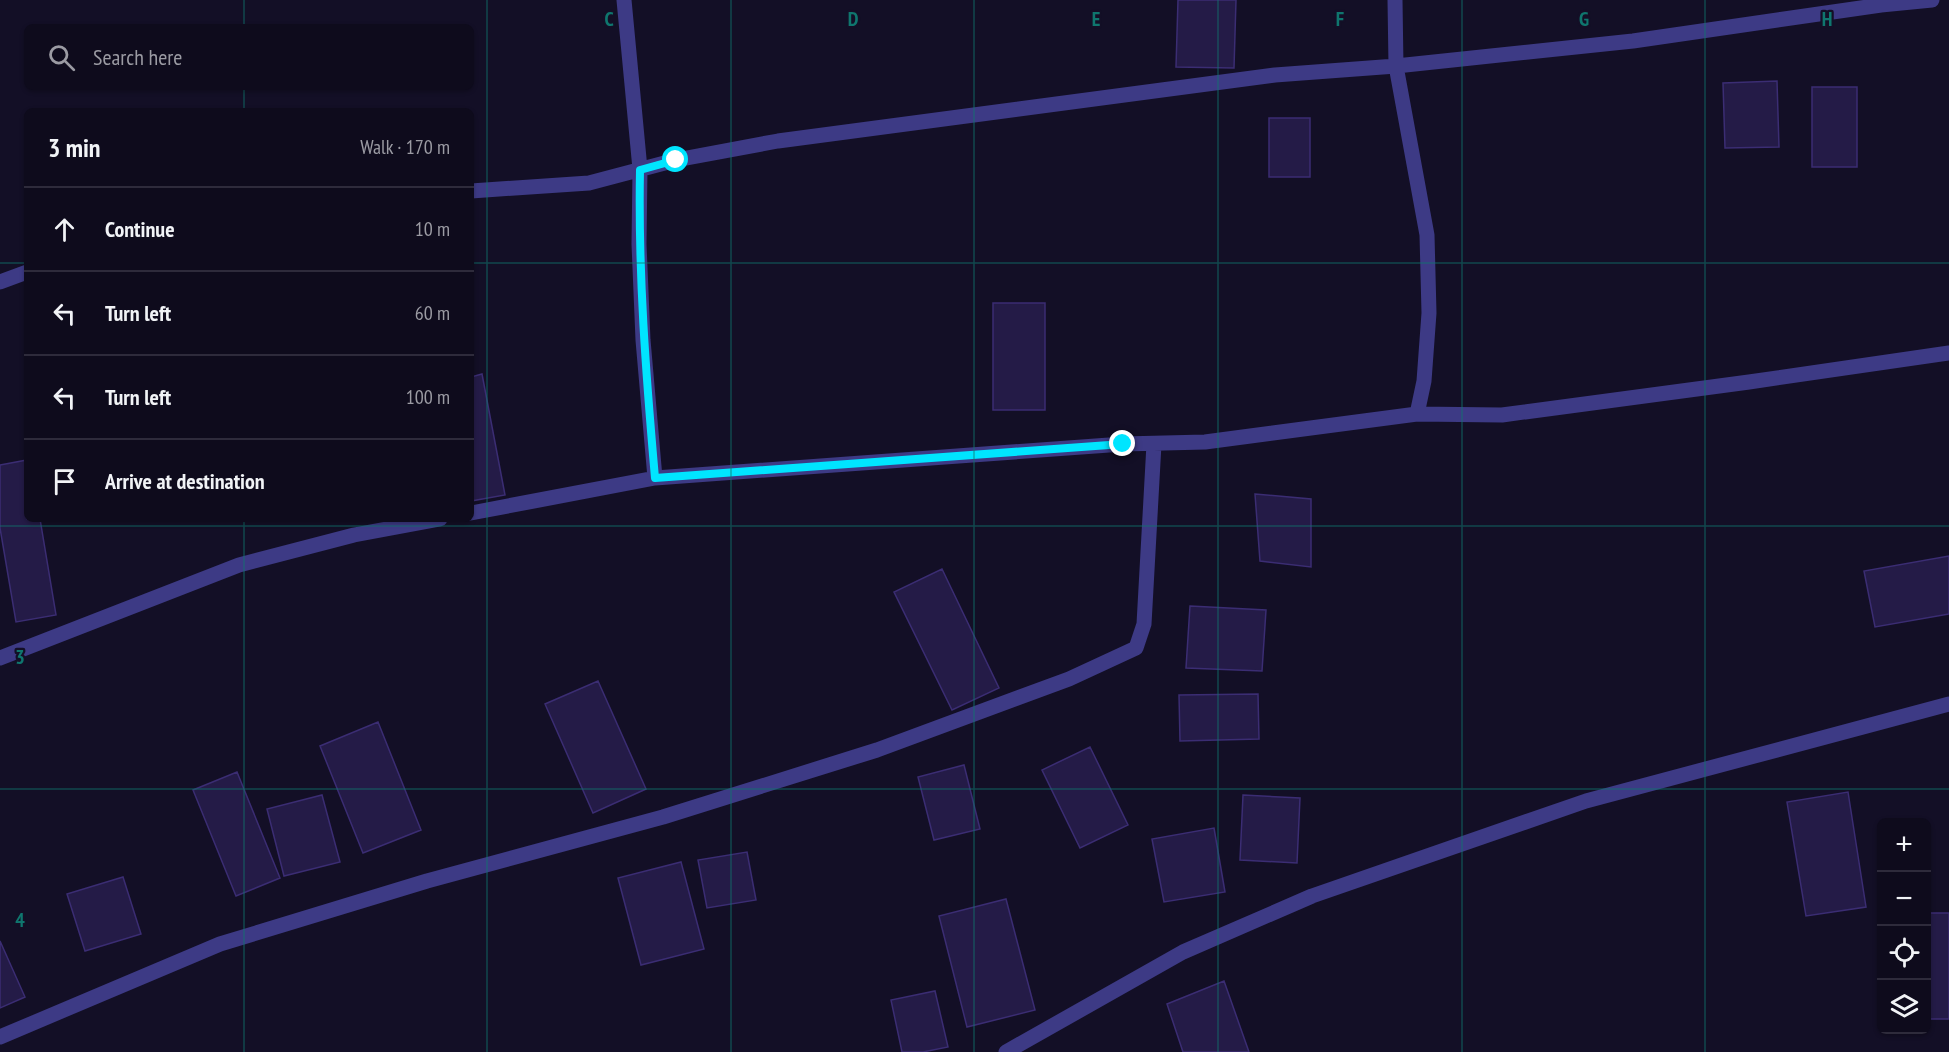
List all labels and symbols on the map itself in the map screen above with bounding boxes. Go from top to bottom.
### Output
text: C [604,6,614,32]
text: D [848,6,859,32]
text: E [1092,6,1100,32]
text: F [1336,6,1344,32]
text: G [1579,6,1589,32]
text: H [1822,6,1832,32]
route start [662,146,688,172]
route end [1109,430,1135,456]
text: 3 [15,644,25,670]
text: 4 [15,907,25,933]

